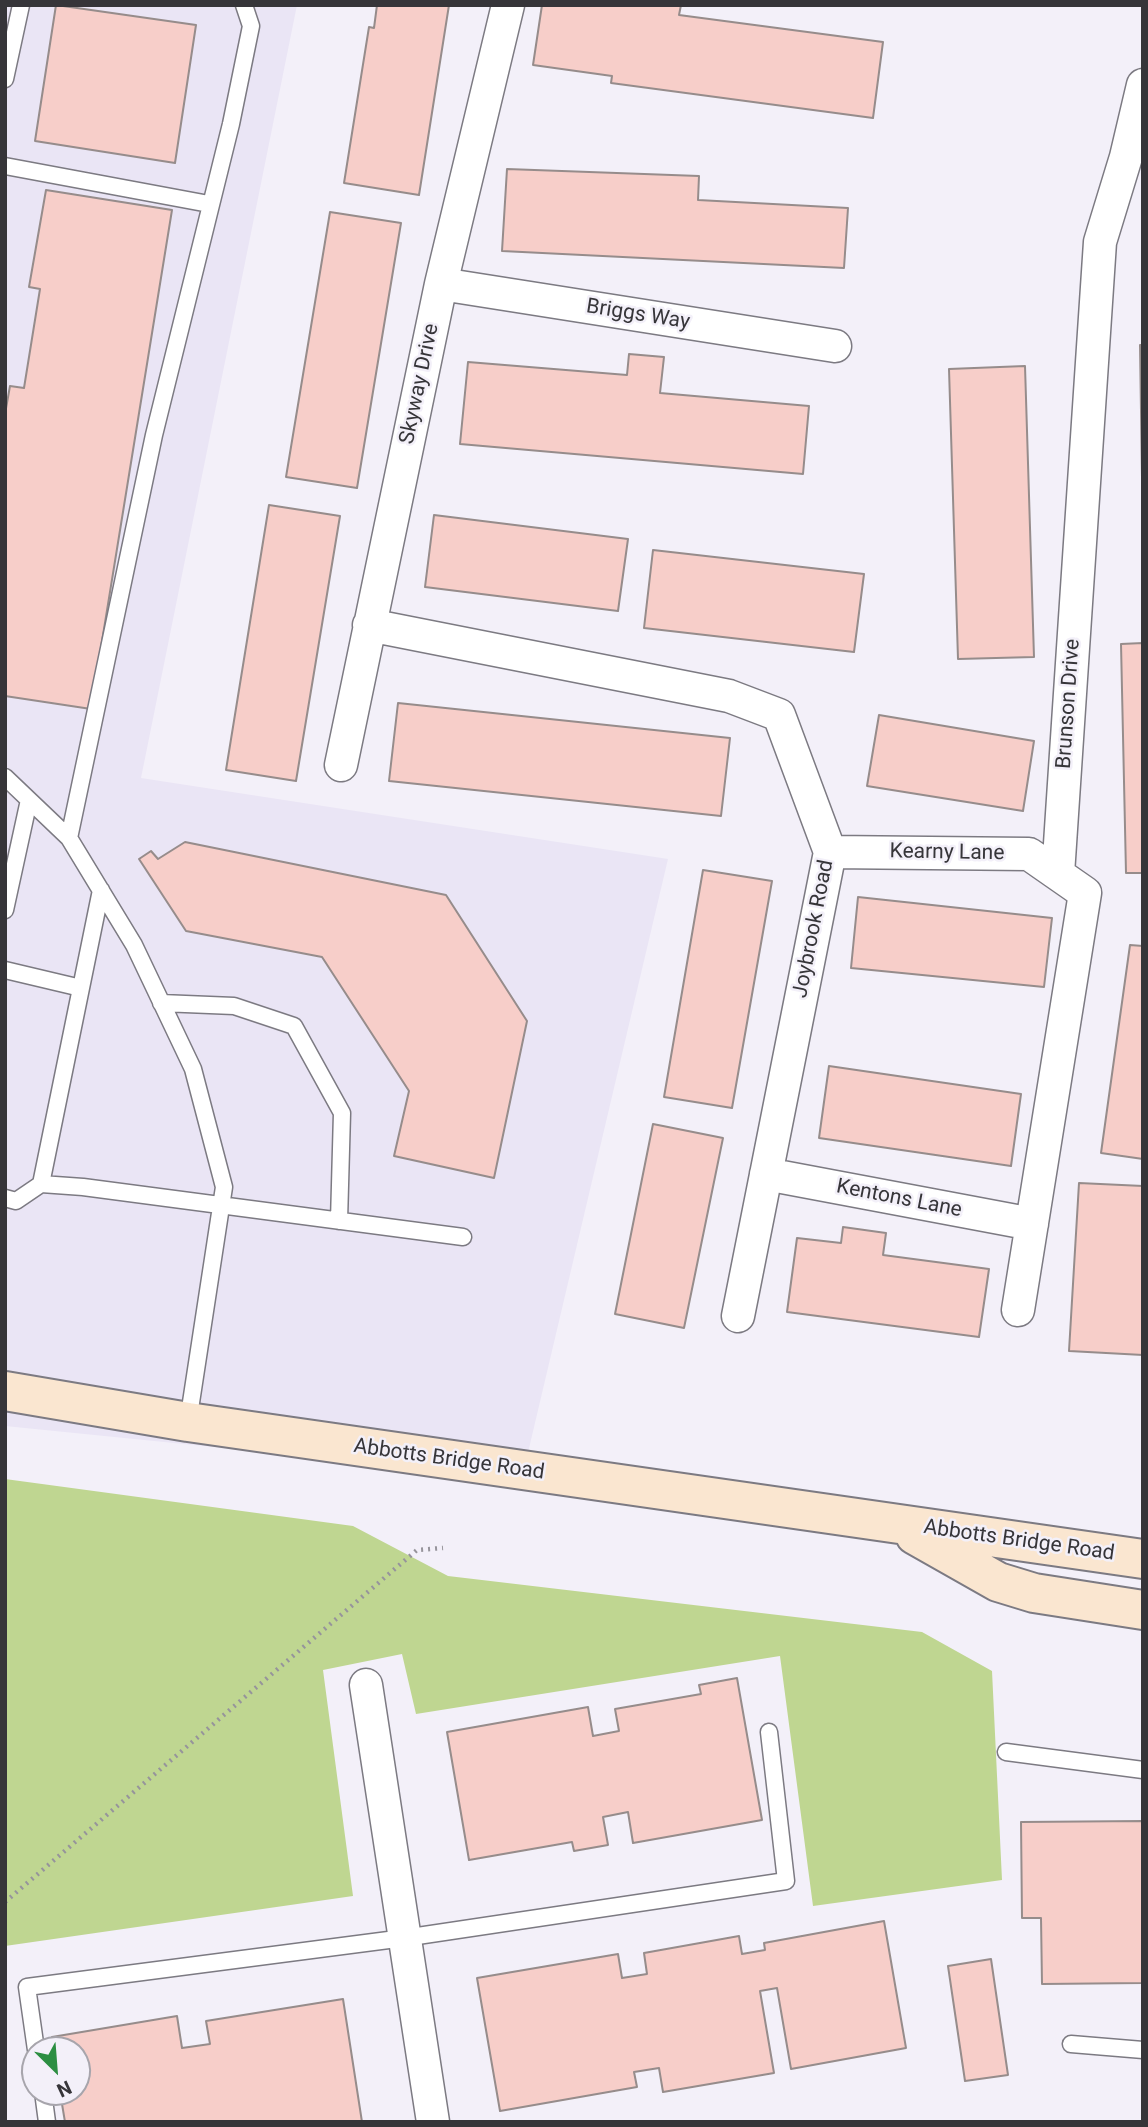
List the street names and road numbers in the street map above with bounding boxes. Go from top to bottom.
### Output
street label: Briggs Way [584,294,692,336]
street label: Skyway Drive [395,322,445,446]
street label: Brunson Drive [1052,638,1086,770]
street label: Kearny Lane [889,839,1005,867]
street label: Joybrook Road [788,858,840,1000]
street label: Kentons Lane [834,1174,964,1224]
street label: Abbotts Bridge Road [352,1434,546,1486]
street label: Abbotts Bridge Road [922,1515,1116,1567]

